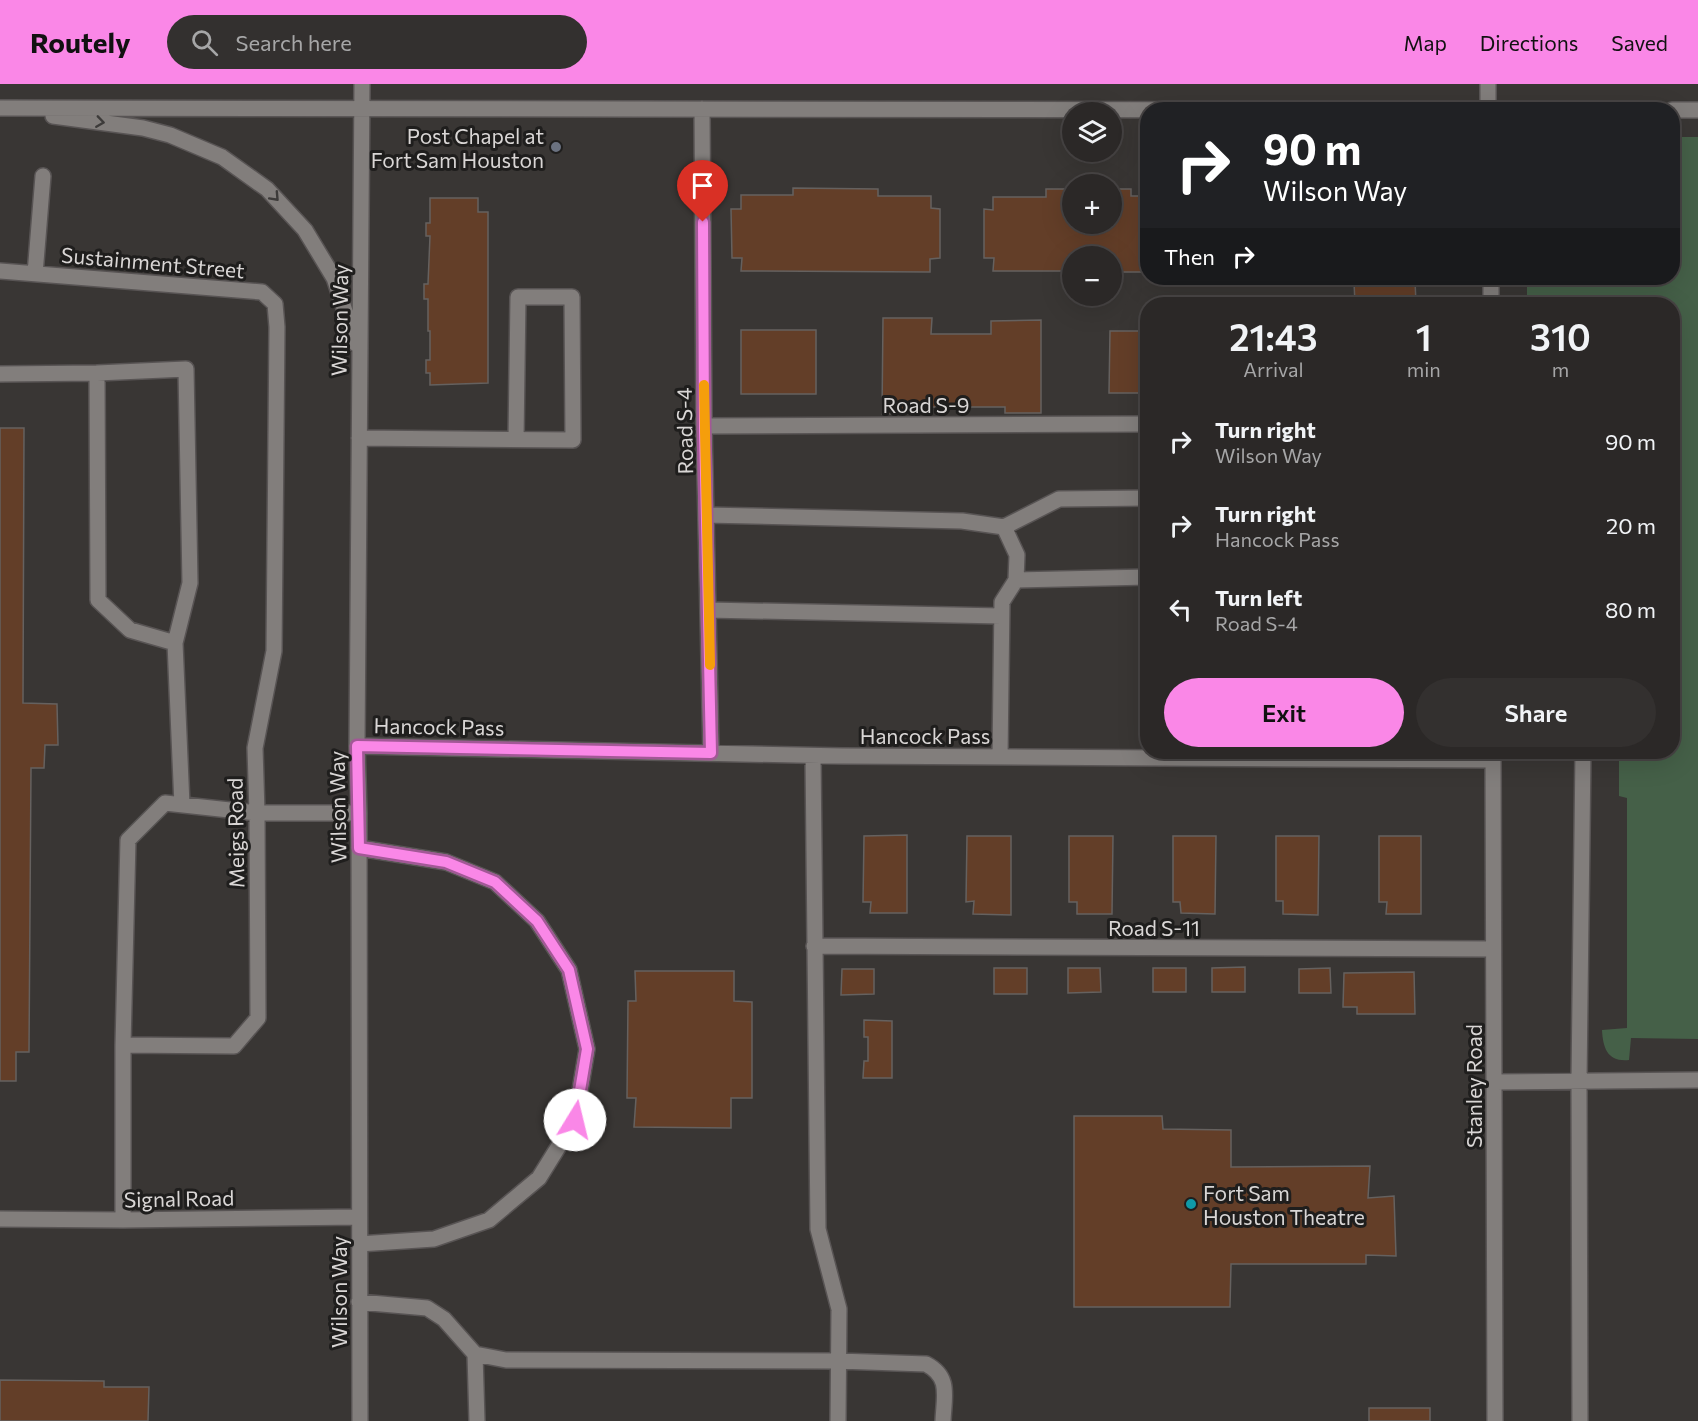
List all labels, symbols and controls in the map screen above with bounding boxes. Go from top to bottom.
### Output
search box [167,15,587,69]
text: Routely [30,25,131,59]
icon: search [188,26,221,59]
text: Search here [236,29,352,56]
text: Map [1404,30,1447,55]
text: Directions [1480,30,1578,55]
text: Saved [1611,30,1668,55]
map controls [1062,102,1122,306]
button: layers [1062,102,1122,162]
one-way arrow [95,116,104,128]
text: 90 m [1263,122,1362,174]
place label: Post Chapel at Fort Sam Houston [371,123,544,172]
icon: right [1164,126,1242,204]
marker: Post Chapel at Fort Sam Houston [549,140,563,154]
pin [677,160,728,222]
icon: arrive [686,169,719,202]
button: + [1062,174,1122,234]
text: Wilson Way [1263,174,1407,207]
one-way arrow [268,191,279,201]
icon: right [1227,240,1260,273]
street label: Sustainment Street [60,242,246,282]
text: Then [1164,243,1215,270]
button: − [1062,246,1122,306]
street label: Wilson Way [326,264,352,376]
text: 21:43 [1229,314,1318,358]
text: 1 [1416,314,1432,358]
text: 310 [1530,314,1591,358]
text: Arrival [1243,357,1304,381]
text: min [1407,357,1441,381]
text: m [1552,357,1569,381]
street label: Road S-4 [671,387,697,475]
street label: Road S-9 [883,392,970,417]
text: Turn right [1215,416,1316,443]
icon: right [1164,425,1197,458]
text: 90 m [1605,428,1656,455]
text: Wilson Way [1215,443,1322,467]
text: Turn right [1215,500,1316,527]
icon: right [1164,509,1197,542]
text: 20 m [1606,512,1656,539]
text: Hancock Pass [1215,527,1340,551]
text: Turn left [1215,584,1302,611]
icon: left [1164,593,1197,626]
text: 80 m [1605,596,1656,623]
text: Road S-4 [1215,611,1298,635]
button: Exit [1164,678,1404,747]
button: Share [1416,678,1656,747]
street label: Hancock Pass [373,712,505,740]
street label: Hancock Pass [860,723,990,748]
street label: Wilson Way [324,751,350,863]
street label: Meigs Road [222,778,248,888]
street label: Road S-11 [1108,915,1200,940]
street label: Stanley Road [1461,1024,1486,1148]
position arrow [543,1088,607,1152]
place label: Fort Sam Houston Theatre [1203,1180,1365,1229]
street label: Signal Road [124,1185,234,1211]
marker: Fort Sam Houston Theatre [1184,1197,1198,1211]
street label: Wilson Way [326,1236,351,1348]

